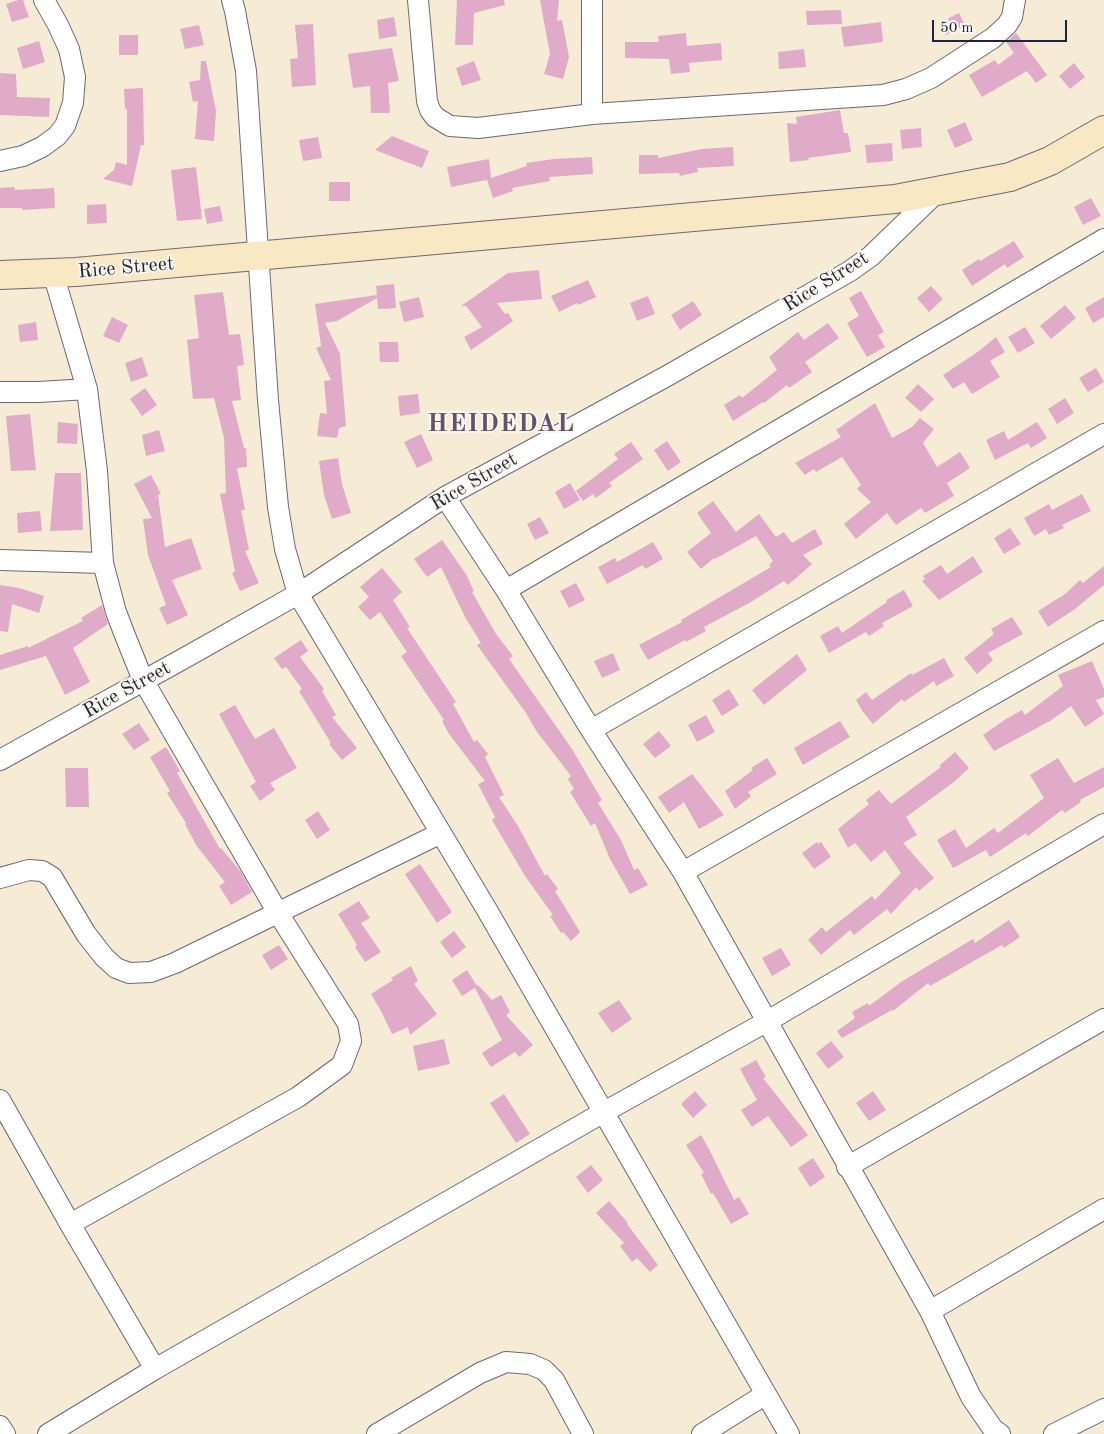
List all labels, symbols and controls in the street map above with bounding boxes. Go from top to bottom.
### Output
scale bar [934,10,1069,42]
text: 50 m [940,21,974,36]
street label: Rice Street [779,246,873,318]
street label: Rice Street [77,252,175,284]
district label: HEIDEDAL [426,409,576,439]
street label: Rice Street [426,448,522,516]
street label: Rice Street [79,656,175,724]

